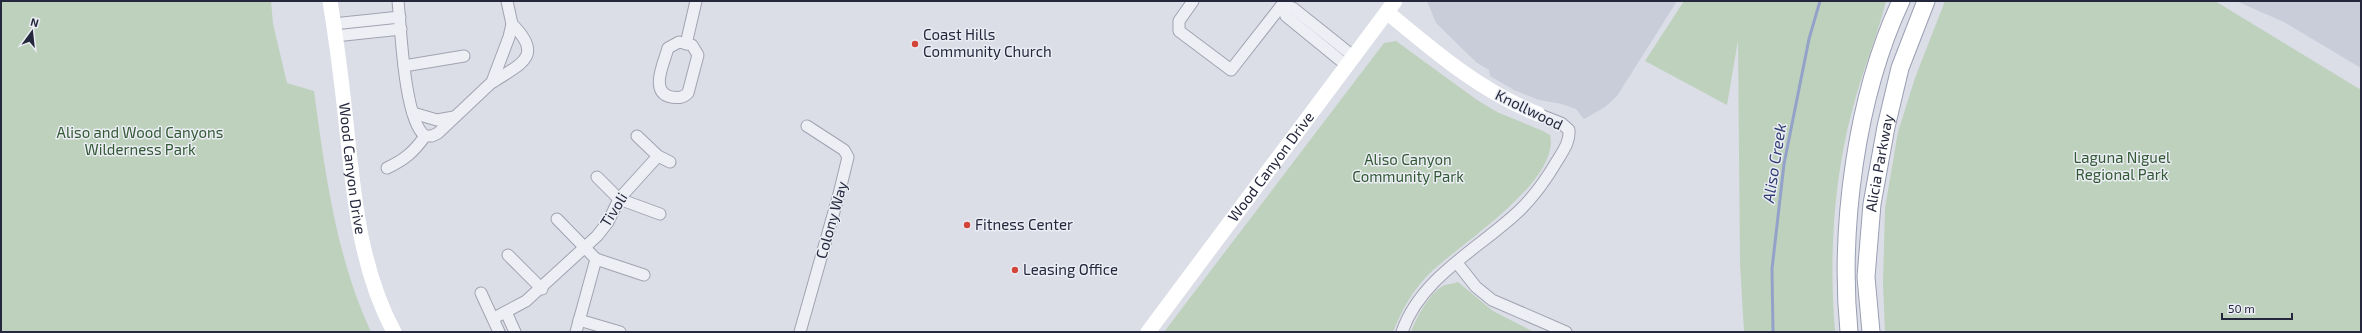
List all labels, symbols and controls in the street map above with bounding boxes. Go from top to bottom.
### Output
north arrow [12,12,52,52]
text: N [29,15,40,29]
place label: Coast Hills Community Church [923,25,1052,60]
marker: Coast Hills Community Church [910,39,920,49]
street label: Knollwood [1493,85,1566,133]
street label: Wood Canyon Drive [336,102,371,236]
street label: Wood Canyon Drive [1224,108,1317,225]
street label: Alicia Parkway [1861,112,1897,213]
water label: Aliso Creek [1758,122,1789,205]
park label: Aliso and Wood Canyons Wilderness Park [57,123,223,158]
park label: Laguna Niguel Regional Park [2074,148,2171,183]
park label: Aliso Canyon Community Park [1352,150,1464,185]
street label: Colony Way [811,179,851,261]
street label: Tivoli [596,189,631,230]
place label: Fitness Center [975,215,1073,233]
marker: Fitness Center [962,220,972,230]
place label: Leasing Office [1023,260,1118,278]
marker: Leasing Office [1010,265,1020,275]
scale bar [2222,295,2292,321]
text: 50 m [2228,301,2255,315]

